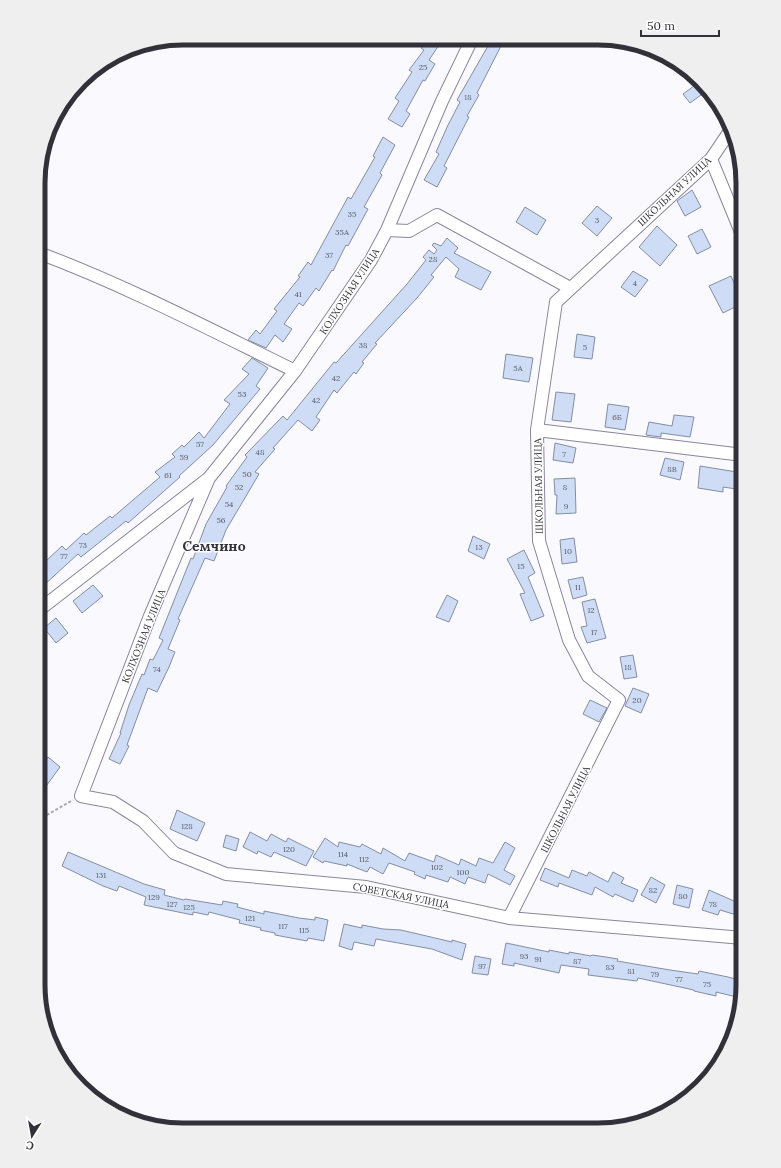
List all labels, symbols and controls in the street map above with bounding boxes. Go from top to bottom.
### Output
scale bar [641,12,719,38]
text: 50 m [647,18,675,33]
house number: 25 [419,62,427,72]
house number: 18 [464,92,472,102]
street label: ШКОЛЬНАЯ УЛИЦА [635,153,714,229]
house number: 35 [348,209,356,219]
house number: 3 [595,215,600,225]
house number: 35А [335,227,350,237]
street label: КОЛХОЗНАЯ УЛИЦА [317,245,383,337]
house number: 37 [325,250,333,260]
house number: 28 [429,254,438,264]
house number: 4 [633,278,638,288]
house number: 41 [294,289,302,299]
house number: 38 [359,340,368,350]
house number: 5 [583,342,587,352]
house number: 5А [513,363,524,373]
house number: 42 [332,373,340,383]
house number: 53 [238,389,247,399]
house number: 42 [312,395,320,405]
house number: 6Б [612,412,622,422]
street label: ШКОЛЬНАЯ УЛИЦА [531,437,546,534]
house number: 57 [196,439,204,449]
house number: 48 [256,447,265,457]
house number: 7 [562,449,566,459]
house number: 59 [180,452,189,462]
house number: 8В [667,464,677,474]
house number: 50 [242,469,252,479]
house number: 61 [164,470,172,480]
house number: 52 [235,482,243,492]
house number: 8 [563,482,568,492]
house number: 54 [225,499,234,509]
house number: 9 [564,501,569,511]
house number: 56 [217,515,226,525]
district label: Семчино [182,537,246,555]
house number: 73 [79,540,88,550]
house number: 13 [475,542,483,552]
house number: 10 [564,546,572,556]
house number: 77 [60,551,68,561]
house number: 15 [517,561,525,571]
house number: 11 [575,582,581,592]
street label: КОЛХОЗНАЯ УЛИЦА [119,587,169,685]
house number: 12 [587,605,595,615]
house number: 17 [591,627,598,637]
house number: 18 [624,662,632,672]
house number: 74 [153,664,162,674]
house number: 20 [632,695,642,705]
street label: ШКОЛЬНАЯ УЛИЦА [538,763,593,855]
house number: 128 [181,821,193,831]
house number: 120 [283,844,295,854]
house number: 114 [338,849,349,859]
house number: 112 [359,854,369,864]
house number: 102 [431,862,443,872]
house number: 100 [457,867,469,877]
house number: 131 [96,870,106,880]
street label: СОВЕТСКАЯ УЛИЦА [352,880,451,911]
house number: 82 [649,885,657,895]
house number: 80 [678,891,688,901]
house number: 129 [148,892,160,902]
house number: 127 [167,899,178,909]
house number: 78 [709,899,718,909]
house number: 125 [183,902,195,912]
house number: 121 [245,913,255,923]
house number: 117 [278,921,288,931]
house number: 115 [299,925,309,935]
house number: 93 [519,951,529,961]
house number: 91 [534,954,542,964]
house number: 87 [573,956,581,966]
house number: 97 [478,961,486,971]
house number: 83 [606,962,615,972]
house number: 81 [627,966,635,976]
house number: 79 [651,969,660,979]
house number: 77 [675,974,683,984]
house number: 75 [703,979,711,989]
north arrow [12,1116,52,1156]
text: С [25,1138,35,1153]

